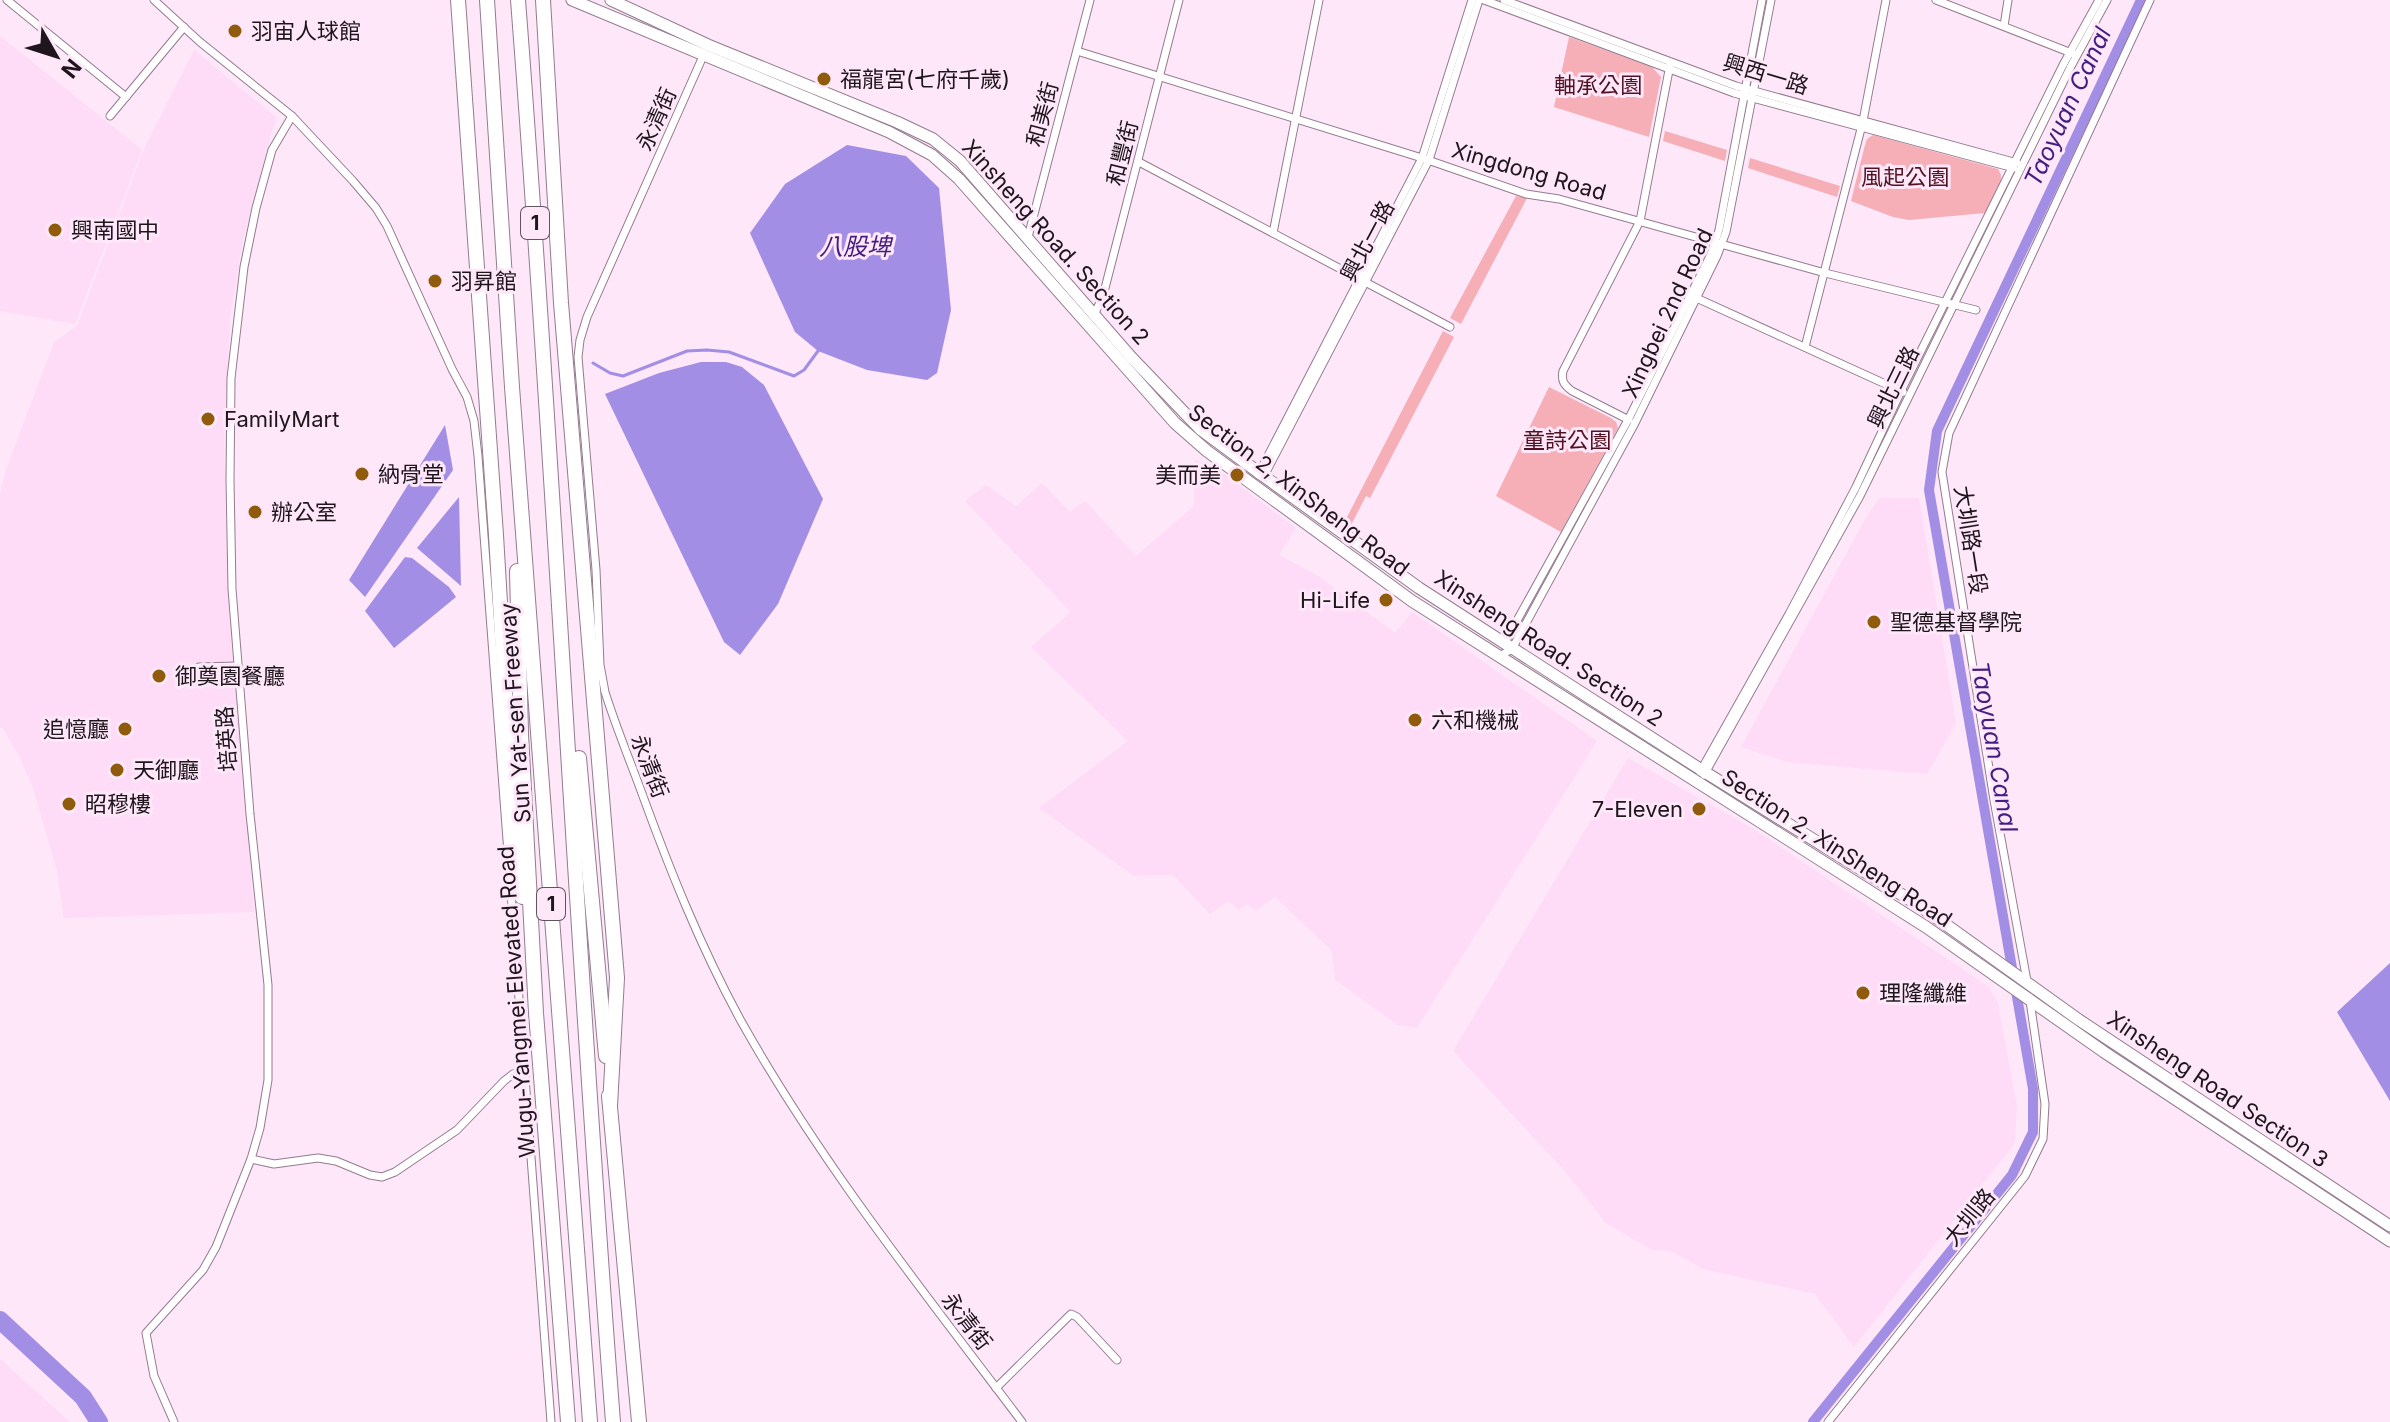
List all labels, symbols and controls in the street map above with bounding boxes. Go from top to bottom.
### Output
north arrow [16,16,96,96]
place label: 羽宙人球館 [251,18,361,44]
marker: 羽宙人球館 [226,22,244,40]
water label: Taoyuan Canal [2018,22,2117,191]
street label: 興西一路 [1720,49,1812,99]
text: N [56,54,87,83]
place label: 福龍宮(七府千歲) [840,66,1010,92]
marker: 福龍宮(七府千歲) [815,70,833,88]
park label: 軸承公園 [1554,72,1642,98]
street label: 和美街 [1021,79,1063,149]
street label: 永清街 [631,84,681,154]
street label: 和豐街 [1101,118,1143,188]
street label: Xinsheng Road. Section 2 [957,134,1155,350]
street label: Xingdong Road [1449,137,1609,205]
park label: 風起公園 [1861,164,1949,190]
street label: 興北一路 [1335,196,1399,286]
road number: 1 [521,207,549,239]
place label: 興南國中 [71,217,159,243]
marker: 興南國中 [46,221,64,239]
street label: Xingbei 2nd Road [1616,224,1718,402]
water label: 八股埤 [819,232,894,261]
place label: 羽昇館 [451,268,517,294]
marker: 羽昇館 [426,272,444,290]
street label: 興北三路 [1862,342,1924,432]
street label: Section 2, XinSheng Road [1184,399,1414,581]
place label: FamilyMart [224,406,339,432]
marker: FamilyMart [199,410,217,428]
park label: 童詩公園 [1523,427,1611,453]
place label: 納骨堂 [378,461,444,487]
place label: 美而美 [1155,462,1221,488]
marker: 納骨堂 [353,465,371,483]
marker: 美而美 [1228,466,1246,484]
street label: 大圳路一段 [1950,484,1992,596]
place label: 辦公室 [271,499,337,525]
marker: 辦公室 [246,503,264,521]
street label: Xinsheng Road. Section 2 [1430,564,1668,732]
place label: Hi-Life [1300,587,1370,613]
marker: Hi-Life [1377,591,1395,609]
street label: Sun Yat-sen Freeway [494,602,536,824]
place label: 聖德基督學院 [1890,609,2022,635]
marker: 聖德基督學院 [1865,613,1883,631]
water label: Taoyuan Canal [1965,659,2024,835]
place label: 御奠園餐廳 [175,663,285,689]
marker: 御奠園餐廳 [150,667,168,685]
street label: 培英路 [211,705,241,773]
place label: 六和機械 [1431,707,1519,733]
marker: 六和機械 [1406,711,1424,729]
place label: 追憶廳 [43,716,109,742]
marker: 追憶廳 [116,720,134,738]
street label: 永清街 [626,731,674,801]
place label: 天御廳 [133,757,199,783]
marker: 天御廳 [108,761,126,779]
street label: Section 2, XinSheng Road [1717,764,1957,932]
place label: 昭穆樓 [85,791,151,817]
marker: 昭穆樓 [60,795,78,813]
place label: 7-Eleven [1592,796,1683,822]
marker: 7-Eleven [1690,800,1708,818]
street label: Wugu-Yangmei Elevated Road [492,845,540,1159]
road number: 1 [537,888,565,920]
place label: 理隆纖維 [1879,980,1967,1006]
marker: 理隆纖維 [1854,984,1872,1002]
street label: Xinsheng Road Section 3 [2103,1005,2333,1173]
street label: 大圳路 [1938,1183,2000,1251]
street label: 永清街 [936,1287,998,1355]

